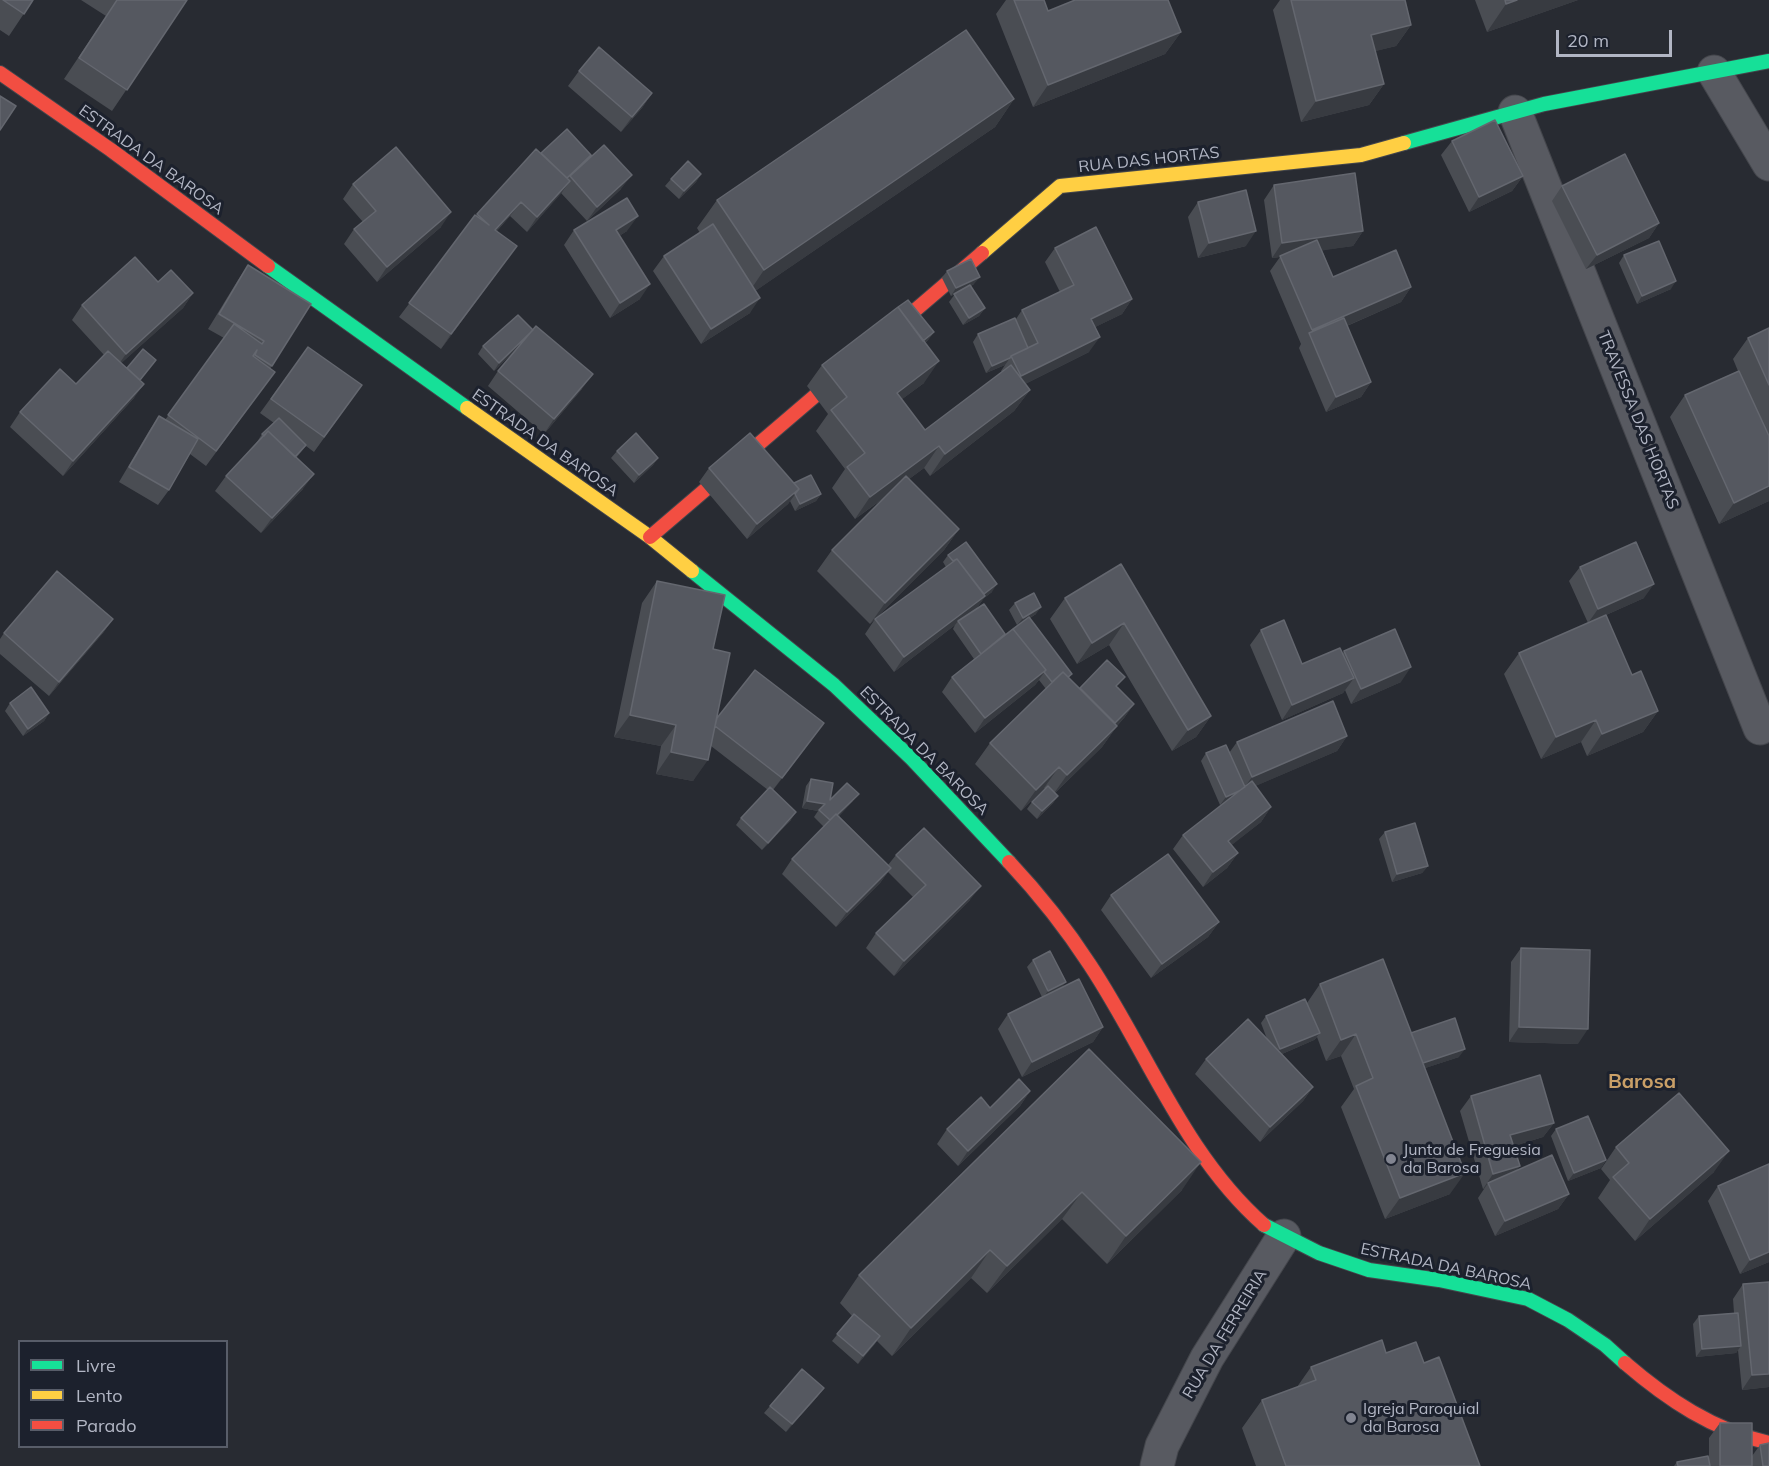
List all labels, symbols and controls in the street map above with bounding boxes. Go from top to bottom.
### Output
scale bar [1559,18,1674,56]
text: 20 m [1567,29,1609,52]
street label: ESTRADA DA BAROSA [75,101,227,219]
street label: RUA DAS HORTAS [1078,143,1220,177]
street label: TRAVESSA DAS HORTAS [1593,328,1683,512]
street label: ESTRADA DA BAROSA [468,385,622,501]
street label: ESTRADA DA BAROSA [856,683,992,819]
district label: Barosa [1608,1070,1676,1094]
place label: Junta de Freguesia da Barosa [1403,1140,1541,1178]
marker: Junta de Freguesia da Barosa [1384,1152,1398,1166]
street label: ESTRADA DA BAROSA [1359,1239,1533,1295]
street label: RUA DA FERREIRIA [1179,1266,1271,1402]
legend [18,1340,228,1448]
text: Livre [76,1354,116,1377]
text: Lento [76,1384,123,1407]
place label: Igreja Paroquial da Barosa [1363,1399,1479,1437]
marker: Igreja Paroquial da Barosa [1344,1411,1358,1425]
text: Parado [76,1414,136,1437]

